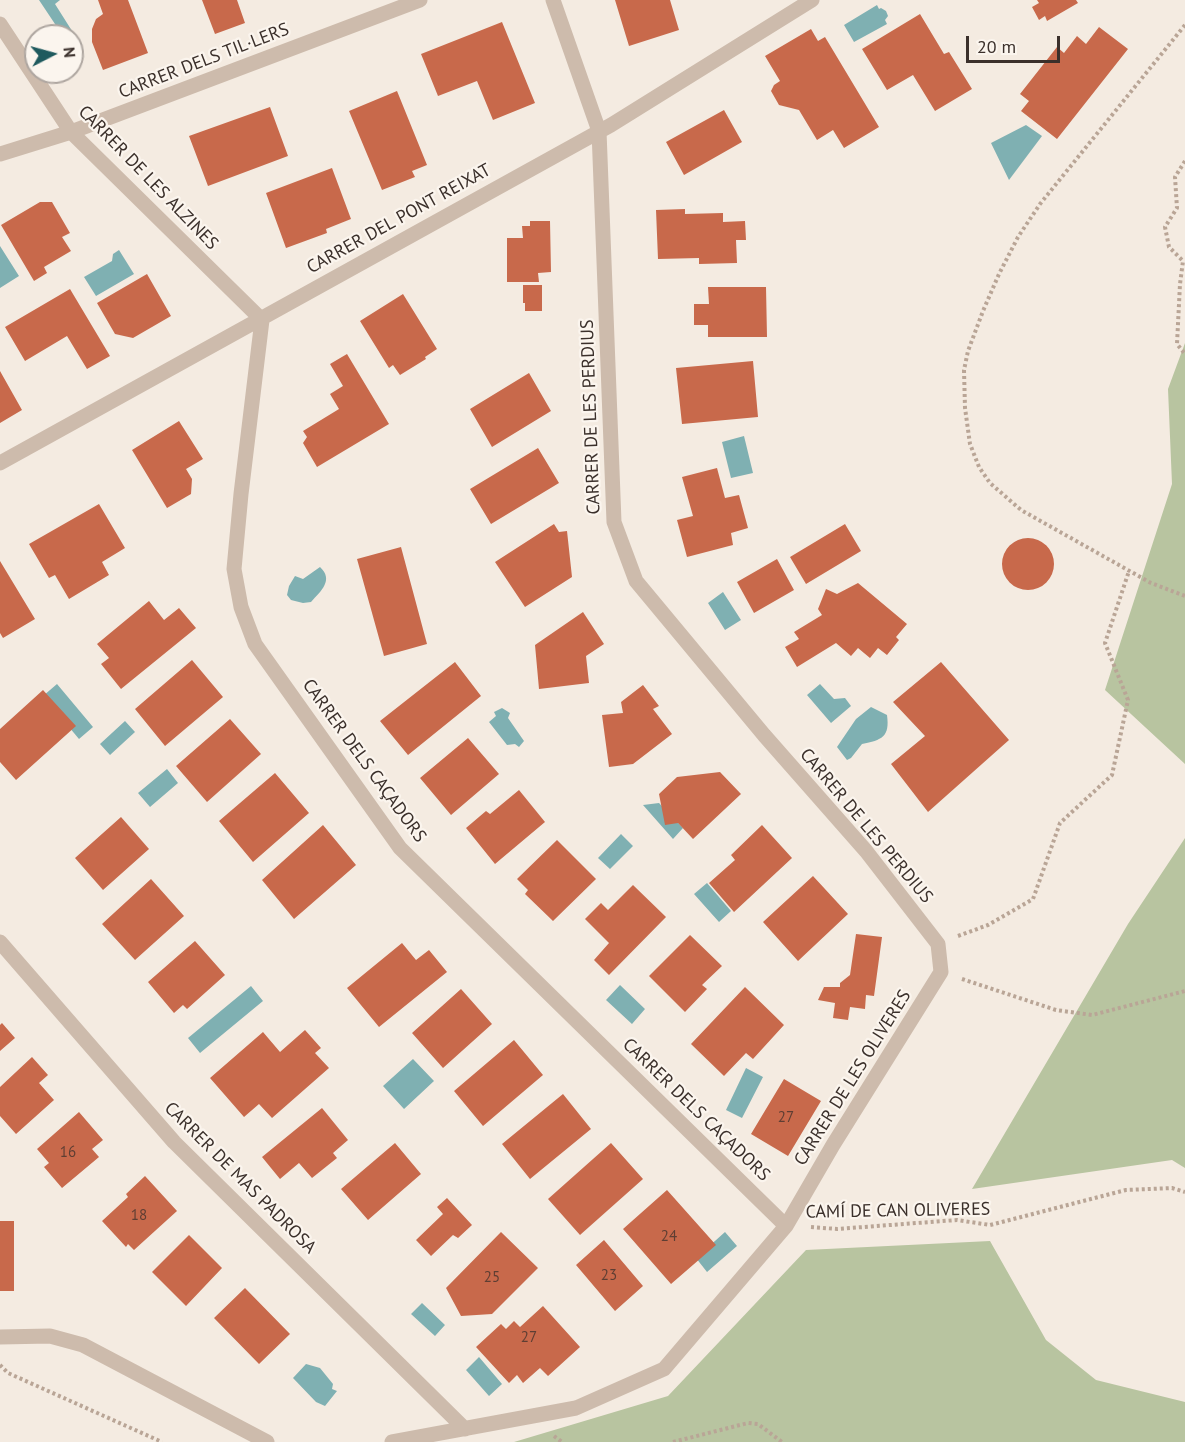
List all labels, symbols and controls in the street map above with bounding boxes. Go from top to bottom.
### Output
street label: CARRER DELS TIL·LERS [116,19,292,103]
north arrow [24,24,84,84]
scale bar [969,24,1064,62]
text: 20 m [977,35,1016,58]
text: N [59,46,80,59]
street label: CARRER DE LES ALZINES [74,101,222,255]
street label: CARRER DEL PONT REIXAT [303,159,495,279]
street label: CARRER DE LES PERDIUS [577,319,605,515]
street label: CARRER DELS CAÇADORS [298,675,430,847]
street label: CARRER DE LES PERDIUS [795,744,937,908]
street label: CARRER DE LES OLIVERES [790,986,916,1170]
street label: CARRER DELS CAÇADORS [618,1034,774,1186]
street label: CARRER DE MAS PADROSA [160,1098,320,1258]
house number: 27 [778,1109,794,1127]
house number: 16 [60,1144,76,1162]
street label: CAMÍ DE CAN OLIVERES [805,1199,991,1223]
house number: 18 [131,1207,147,1225]
house number: 24 [661,1228,677,1246]
house number: 23 [601,1267,617,1285]
house number: 25 [484,1269,500,1287]
house number: 27 [521,1329,537,1347]

